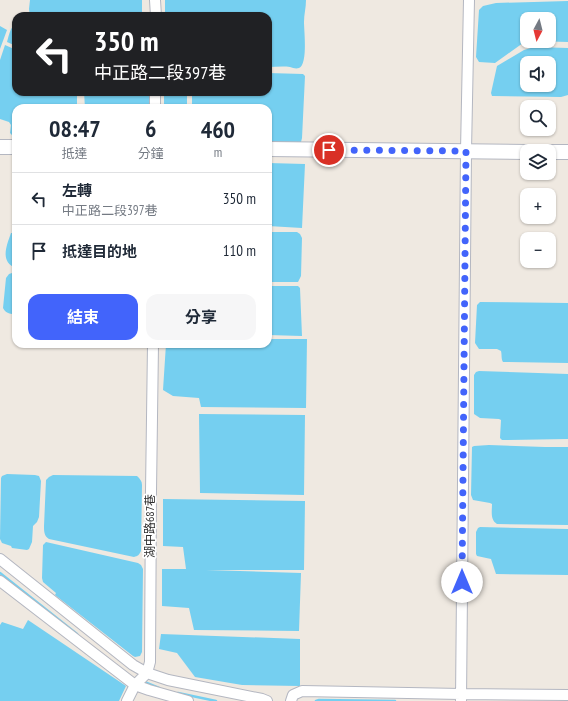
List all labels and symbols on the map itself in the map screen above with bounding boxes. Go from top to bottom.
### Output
north arrow [520,12,556,48]
pin [312,133,346,167]
street label: 湖中路687巷 [142,494,157,558]
position arrow [441,561,483,603]

